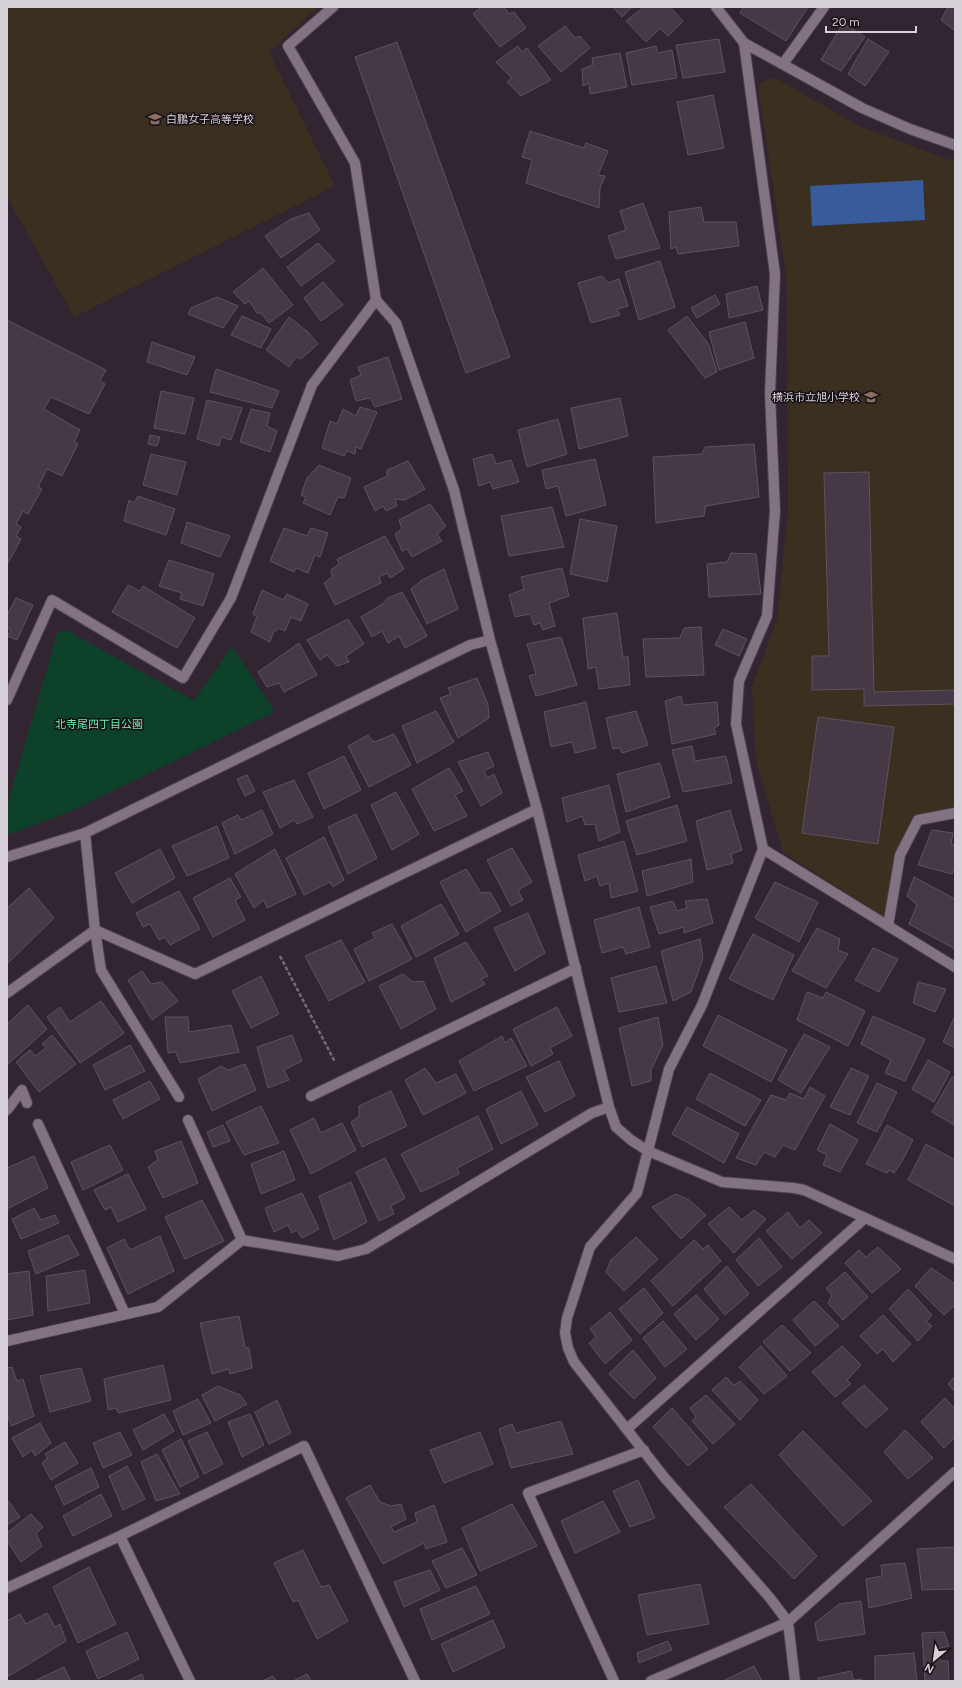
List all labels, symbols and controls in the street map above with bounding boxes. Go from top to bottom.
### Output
scale bar [826,8,916,34]
text: 20 m [832,15,860,29]
school or university icon: 白鵬女子高等学校 [147,111,163,127]
place label: 白鵬女子高等学校 [166,113,254,126]
school or university icon: 横浜市立旭小学校 [863,389,879,405]
place label: 横浜市立旭小学校 [772,391,860,404]
park label: 北寺尾四丁目公園 [55,718,143,731]
north arrow [914,1640,954,1680]
text: N [923,1661,936,1676]

